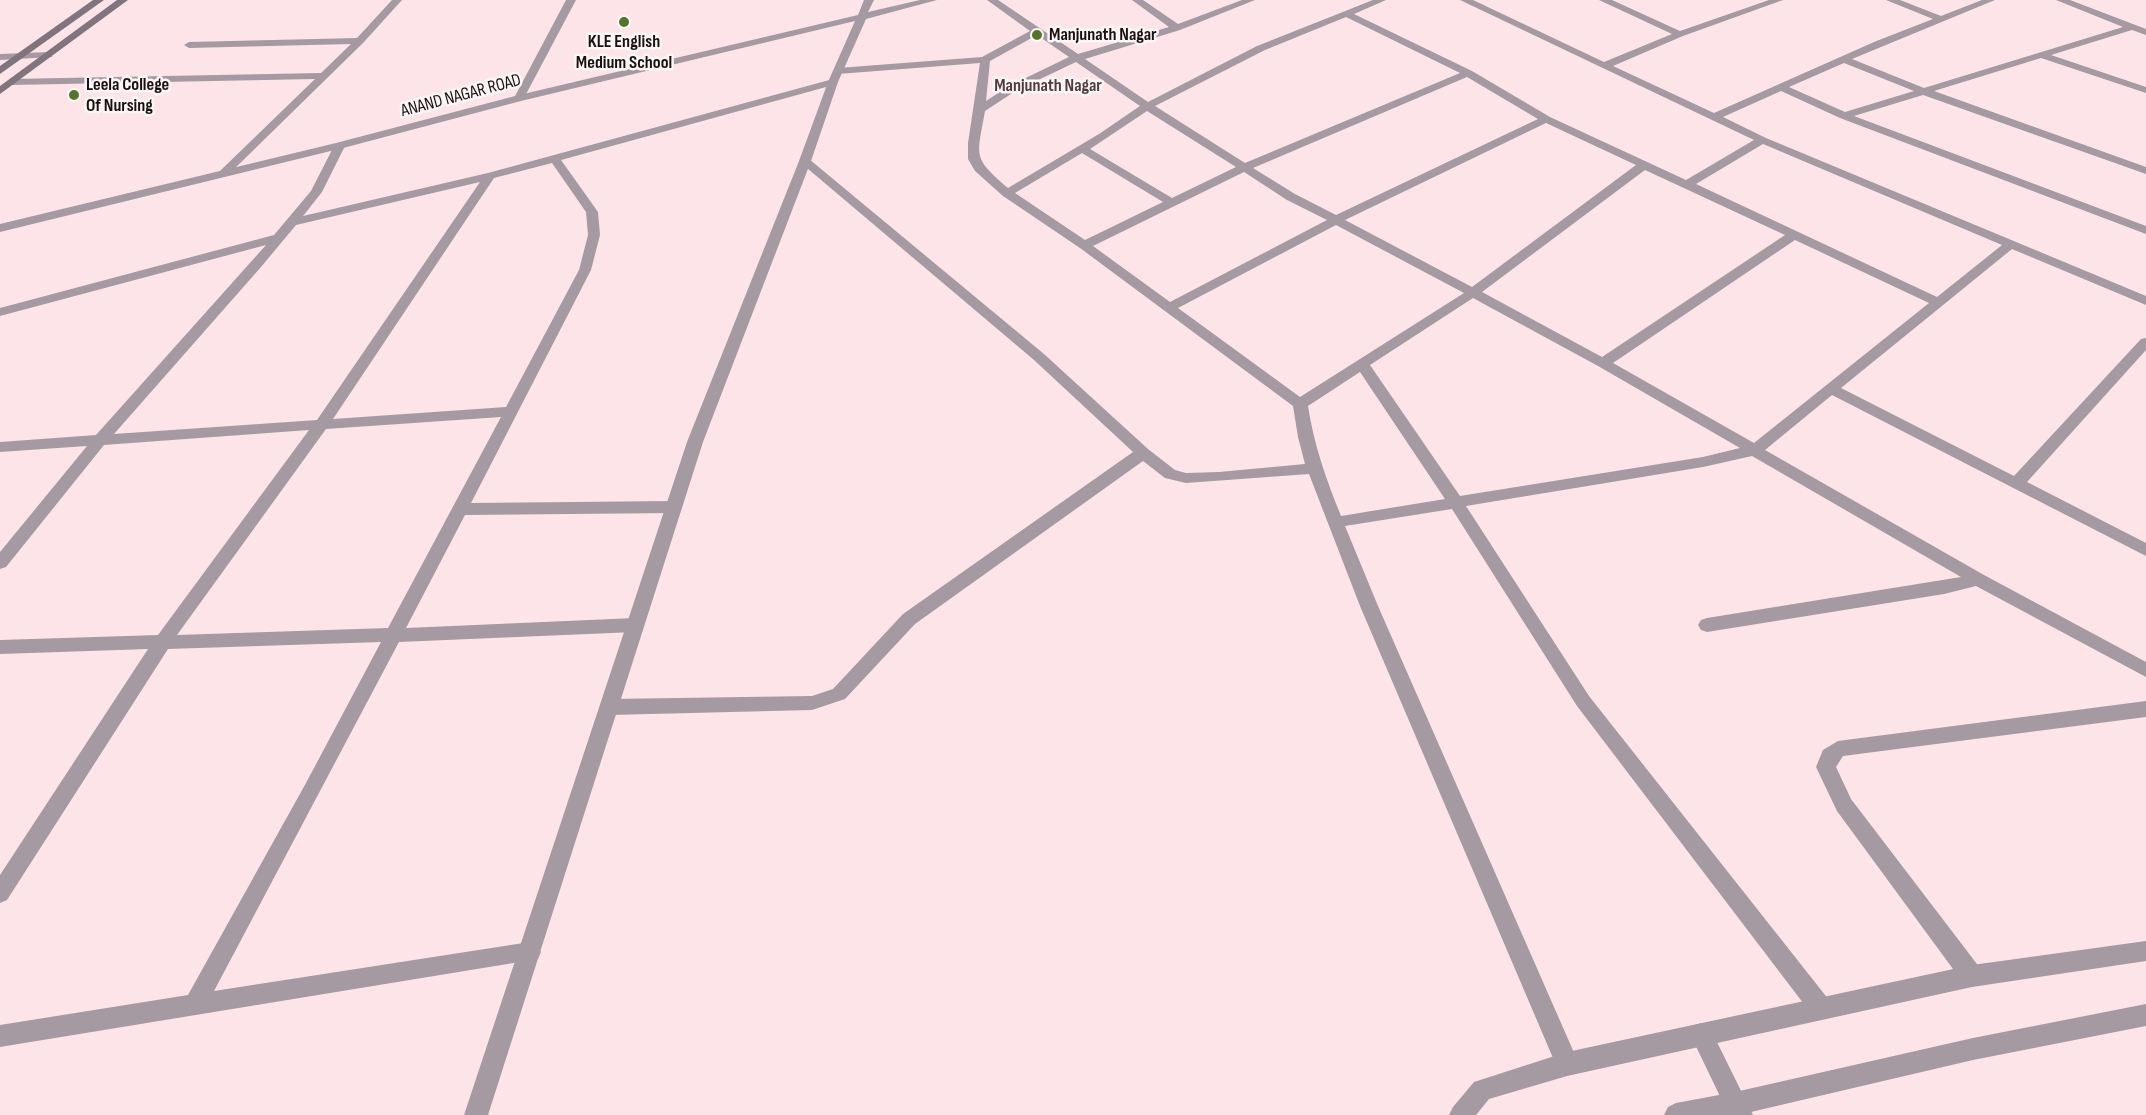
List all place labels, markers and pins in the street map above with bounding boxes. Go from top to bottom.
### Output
marker: KLE English Medium School [617,15,631,29]
place label: Manjunath Nagar [1049,24,1157,46]
marker: Manjunath Nagar [1030,28,1044,42]
place label: KLE English Medium School [576,31,672,74]
place label: Leela College Of Nursing [86,74,169,116]
marker: Leela College Of Nursing [67,88,81,102]

